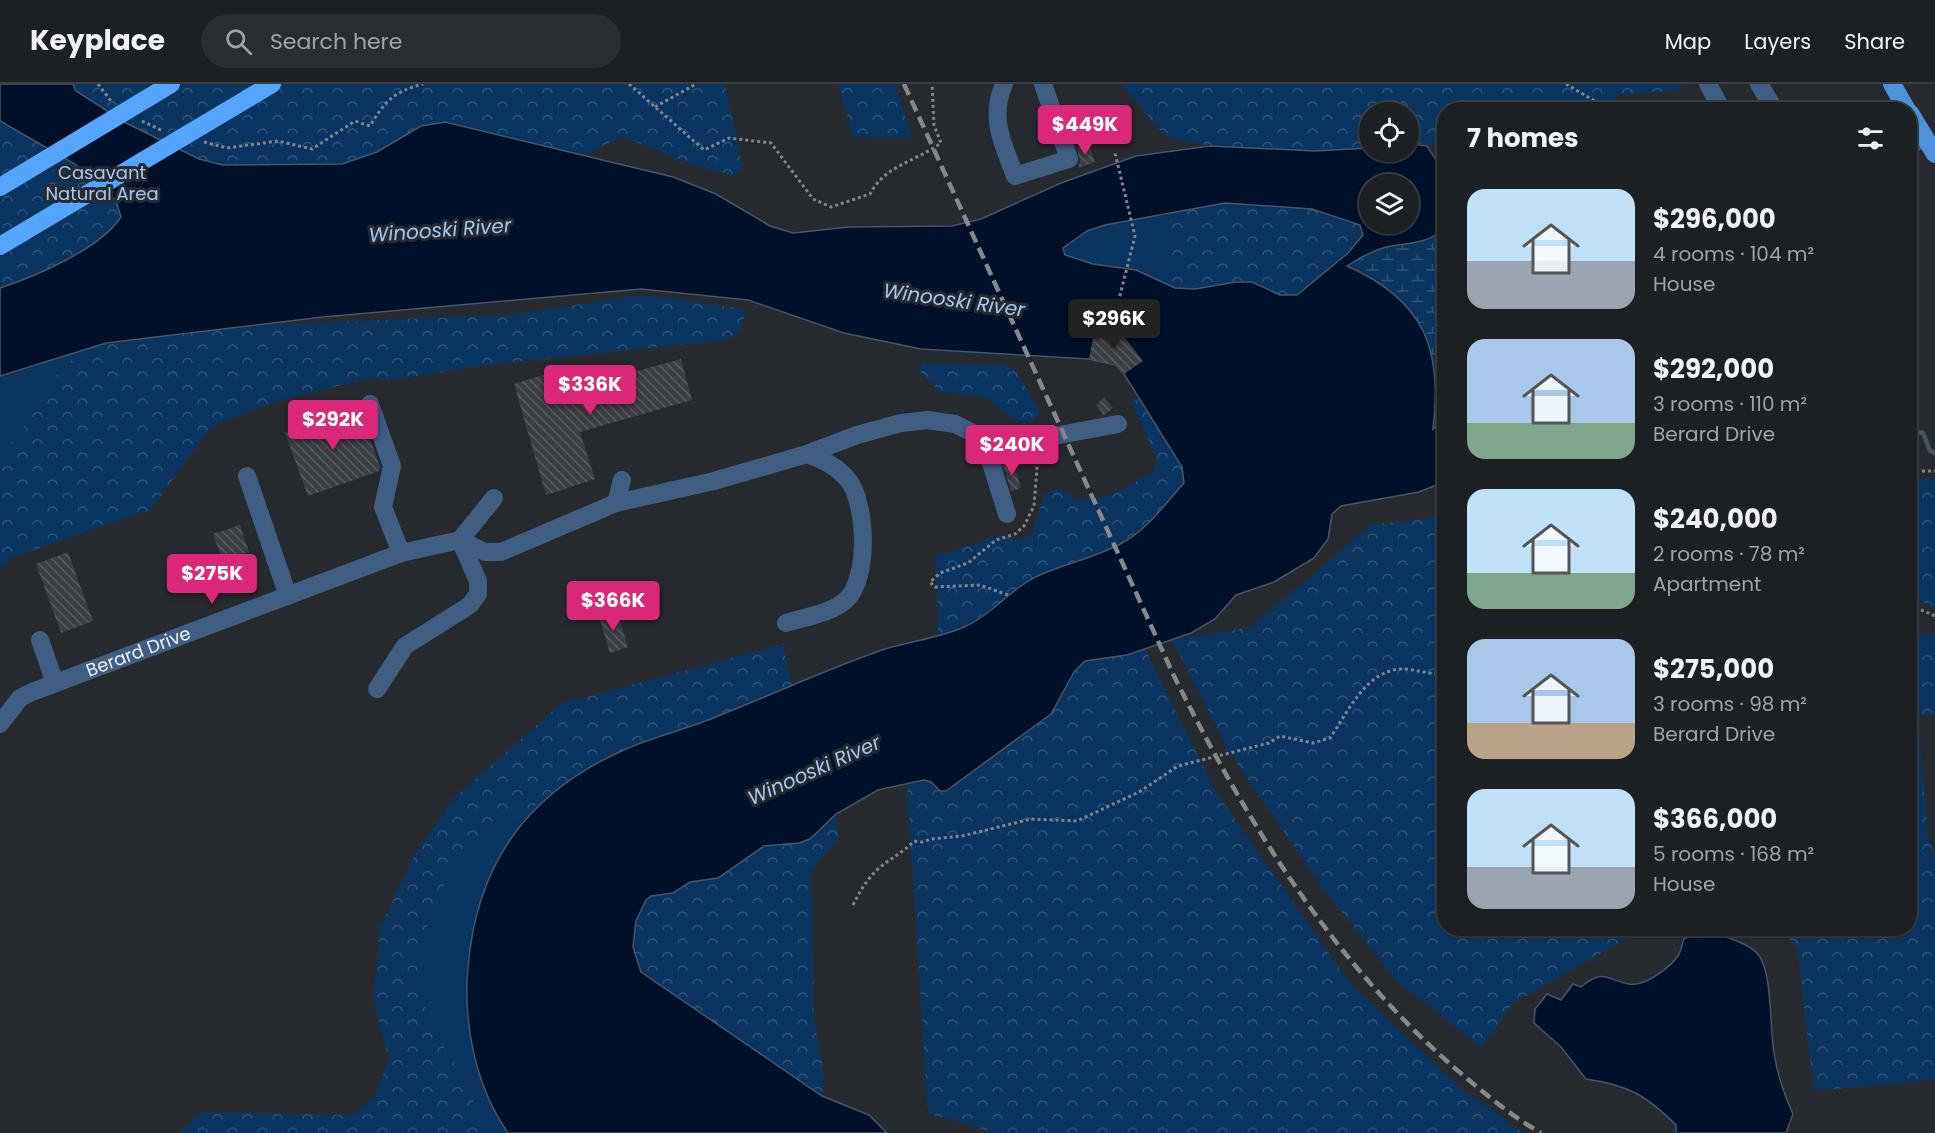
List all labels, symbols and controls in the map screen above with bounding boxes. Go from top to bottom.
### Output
search box [201,14,621,68]
text: Keyplace [30,21,165,60]
icon: search [222,25,255,58]
text: Search here [270,26,402,57]
text: Map [1665,27,1711,56]
text: Layers [1744,27,1811,56]
text: Share [1844,27,1905,56]
map controls [1359,102,1419,234]
button: locate [1359,102,1419,162]
pin: $449K [1043,105,1127,156]
text: $449K [1052,110,1118,138]
text: 7 homes [1467,120,1579,156]
icon: filters [1854,122,1887,155]
park label: Casavant Natural Area [45,160,159,206]
button: layers [1359,174,1419,234]
text: $296,000 [1653,201,1776,237]
water label: Winooski River [368,211,513,249]
icon: home [1515,213,1587,285]
text: 4 rooms · 104 m² [1653,240,1814,268]
text: House [1653,270,1715,298]
water label: Winooski River [881,276,1027,324]
pin: $296K [1072,299,1156,350]
text: $296K [1082,304,1146,332]
text: $292,000 [1653,351,1774,387]
icon: home [1515,363,1587,435]
pin: $336K [548,365,632,416]
text: $336K [558,370,622,398]
text: 3 rooms · 110 m² [1653,390,1807,418]
pin: $292K [291,400,375,451]
text: $292K [302,405,364,433]
text: Berard Drive [1653,420,1775,448]
pin: $240K [970,425,1054,476]
text: $240K [979,430,1045,458]
text: $240,000 [1653,501,1778,537]
icon: home [1515,513,1587,585]
text: 2 rooms · 78 m² [1653,540,1805,568]
pin: $275K [170,554,254,605]
text: $275K [181,559,243,587]
text: Apartment [1653,570,1761,598]
pin: $366K [571,581,655,632]
text: $366K [581,586,645,614]
street label: Berard Drive [82,620,194,683]
text: $275,000 [1653,651,1774,687]
icon: home [1515,663,1587,735]
text: 3 rooms · 98 m² [1653,690,1807,718]
text: Berard Drive [1653,720,1775,748]
water label: Winooski River [743,728,885,812]
text: $366,000 [1653,801,1777,837]
icon: home [1515,813,1587,885]
text: 5 rooms · 168 m² [1653,840,1814,868]
text: House [1653,870,1715,898]

